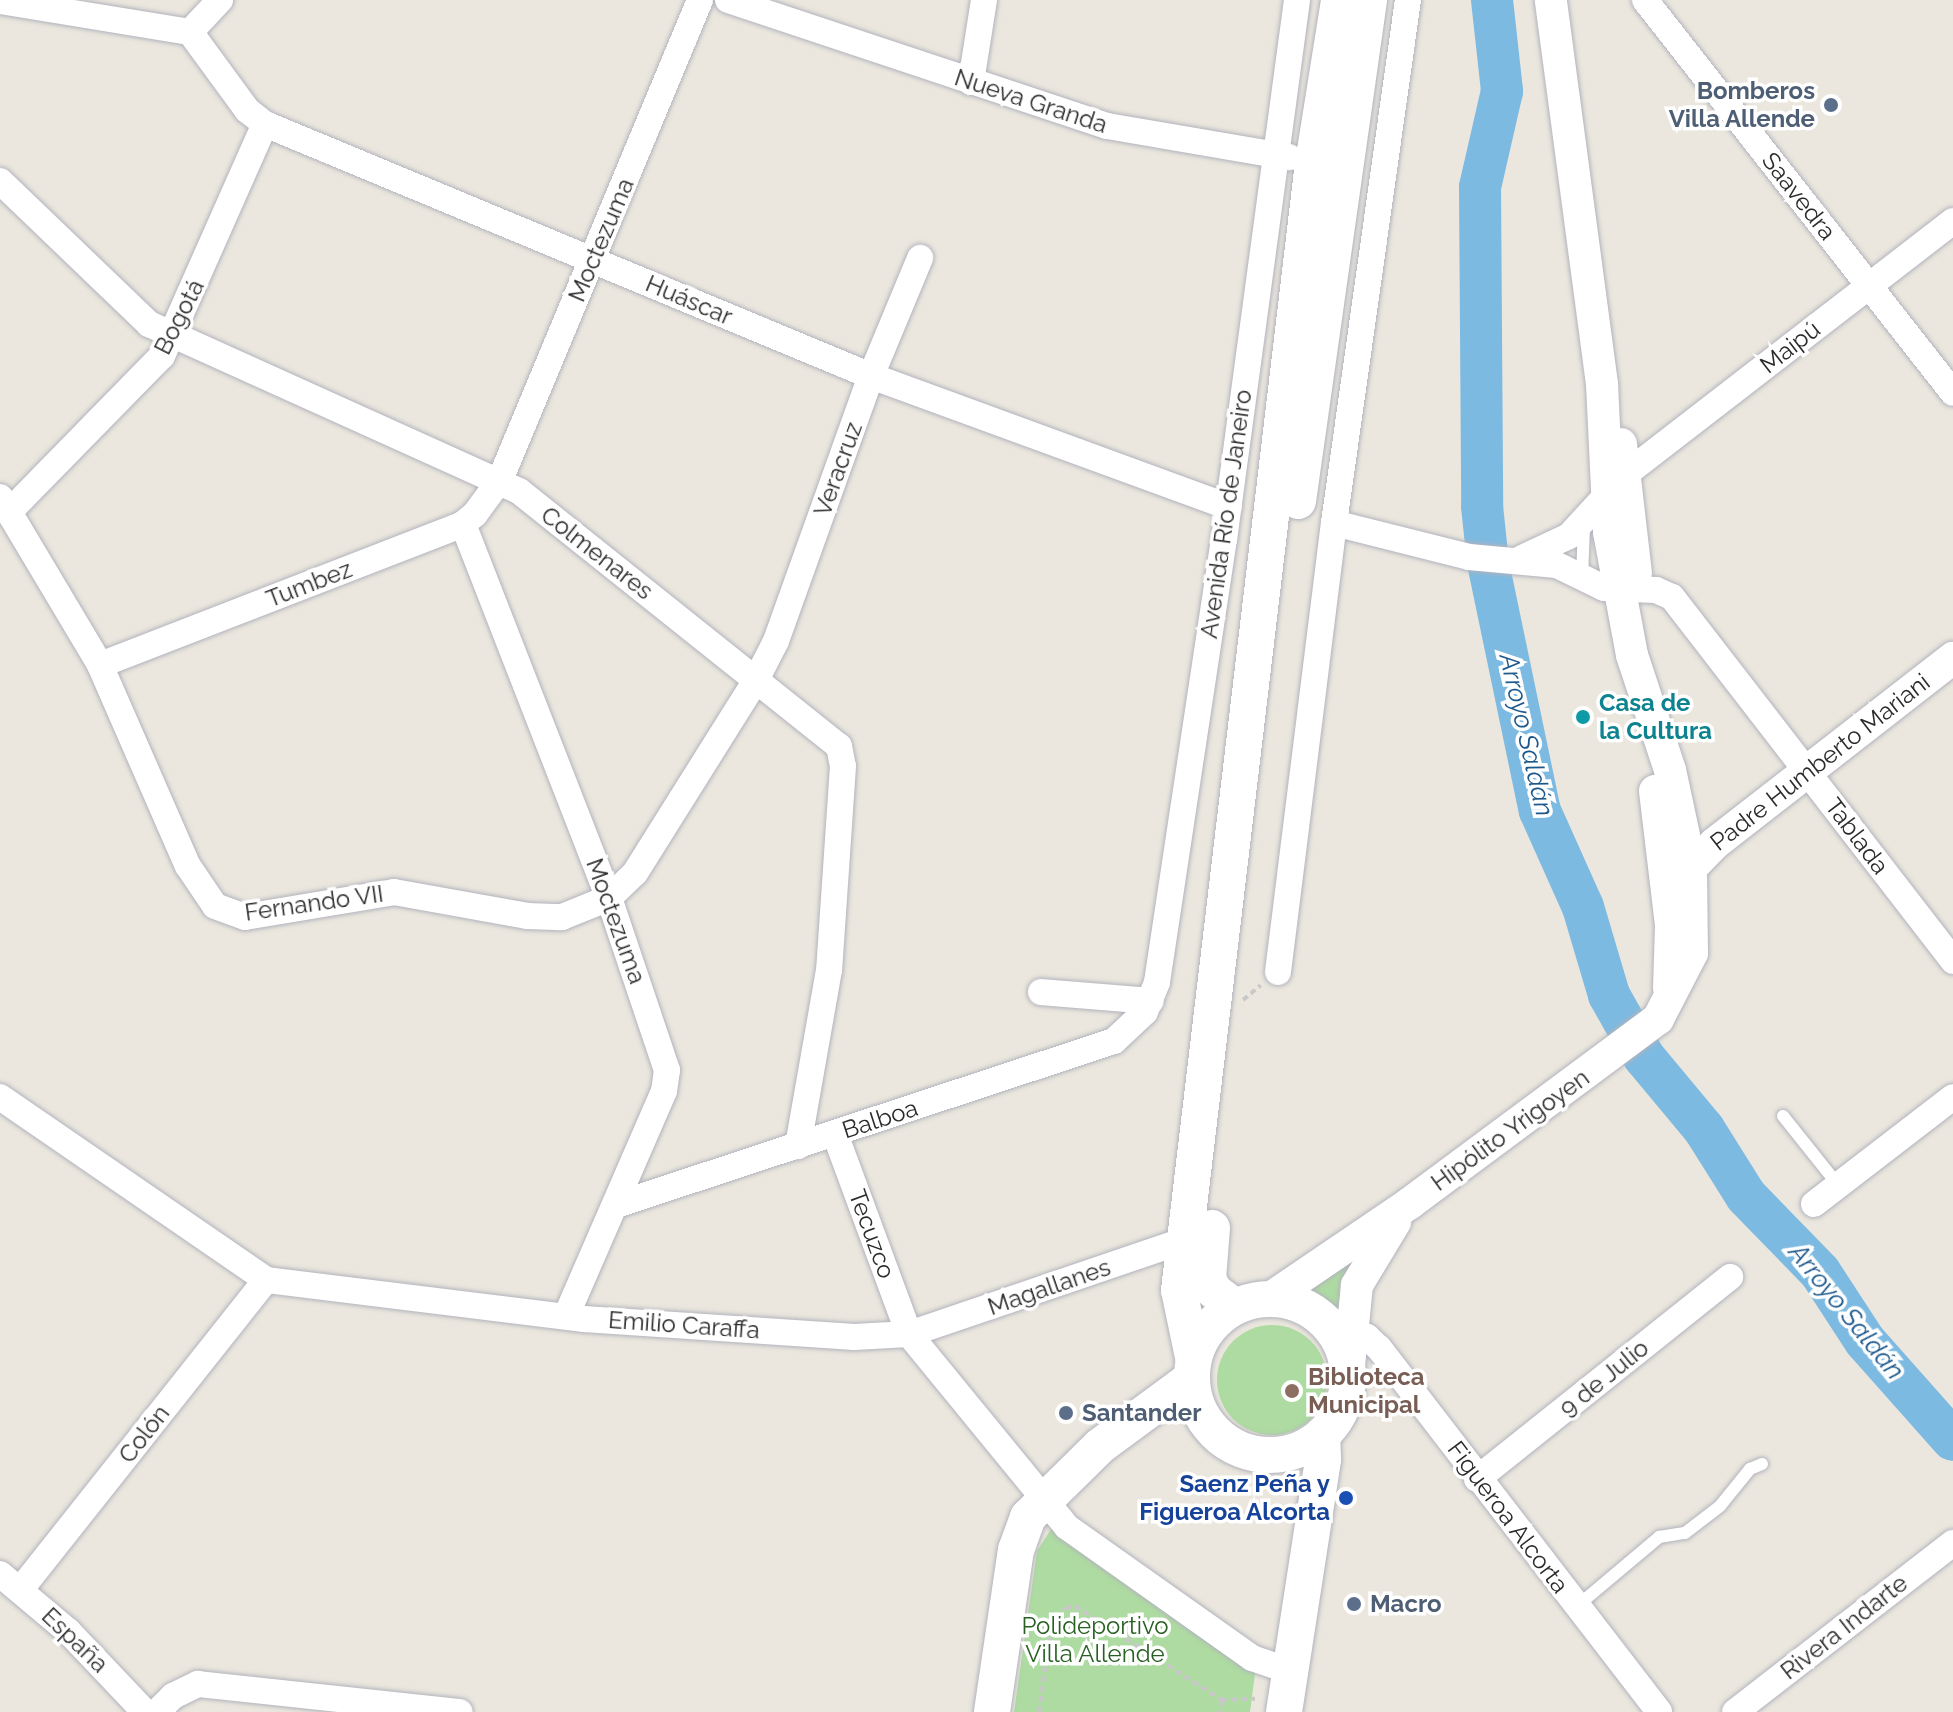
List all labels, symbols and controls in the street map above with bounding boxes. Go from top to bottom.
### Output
street label: Nueva Granda [951,63,1111,139]
place label: Bomberos Villa Allende [1668,77,1815,133]
marker: Bomberos Villa Allende [1822,96,1840,114]
street label: Saavedra [1756,146,1842,246]
street label: Moctezuma [562,174,640,306]
street label: Huáscar [641,269,737,331]
street label: Bogotá [148,275,210,359]
street label: Maipú [1754,315,1826,379]
street label: Avenida Río de Janeiro [1194,387,1258,641]
street label: Veracruz [808,418,868,520]
street label: Colmenares [535,500,659,606]
street label: Tumbez [262,555,356,613]
water label: Arroyo Saldán [1492,651,1560,819]
street label: Padre Humberto Mariani [1705,667,1935,857]
place label: Casa de la Cultura [1599,689,1712,745]
marker: Casa de la Cultura [1574,708,1592,726]
street label: Tablada [1819,792,1895,880]
street label: Moctezuma [580,854,652,988]
street label: Fernando VII [242,879,386,927]
street label: Hipólito Yrigoyen [1425,1063,1595,1197]
street label: Balboa [839,1093,921,1145]
street label: Tecuzco [843,1186,901,1282]
water label: Arroyo Saldán [1782,1238,1910,1386]
street label: Magallanes [984,1253,1114,1321]
street label: Emilio Caraffa [607,1305,761,1345]
street label: 9 de Julio [1553,1333,1655,1423]
place label: Biblioteca Municipal [1308,1363,1424,1419]
marker: Biblioteca Municipal [1283,1382,1301,1400]
street label: Colón [112,1399,176,1469]
place label: Santander [1082,1399,1201,1427]
marker: Santander [1057,1404,1075,1422]
street label: Figueroa Alcorta [1441,1435,1575,1599]
place label: Saenz Peña y Figueroa Alcorta [1139,1470,1330,1526]
marker: Saenz Peña y Figueroa Alcorta [1337,1489,1355,1507]
street label: Rivera Indarte [1775,1569,1913,1685]
place label: Macro [1370,1590,1442,1618]
marker: Macro [1345,1595,1363,1613]
street label: España [36,1601,114,1679]
park label: Polideportivo Villa Allende [1021,1612,1169,1668]

